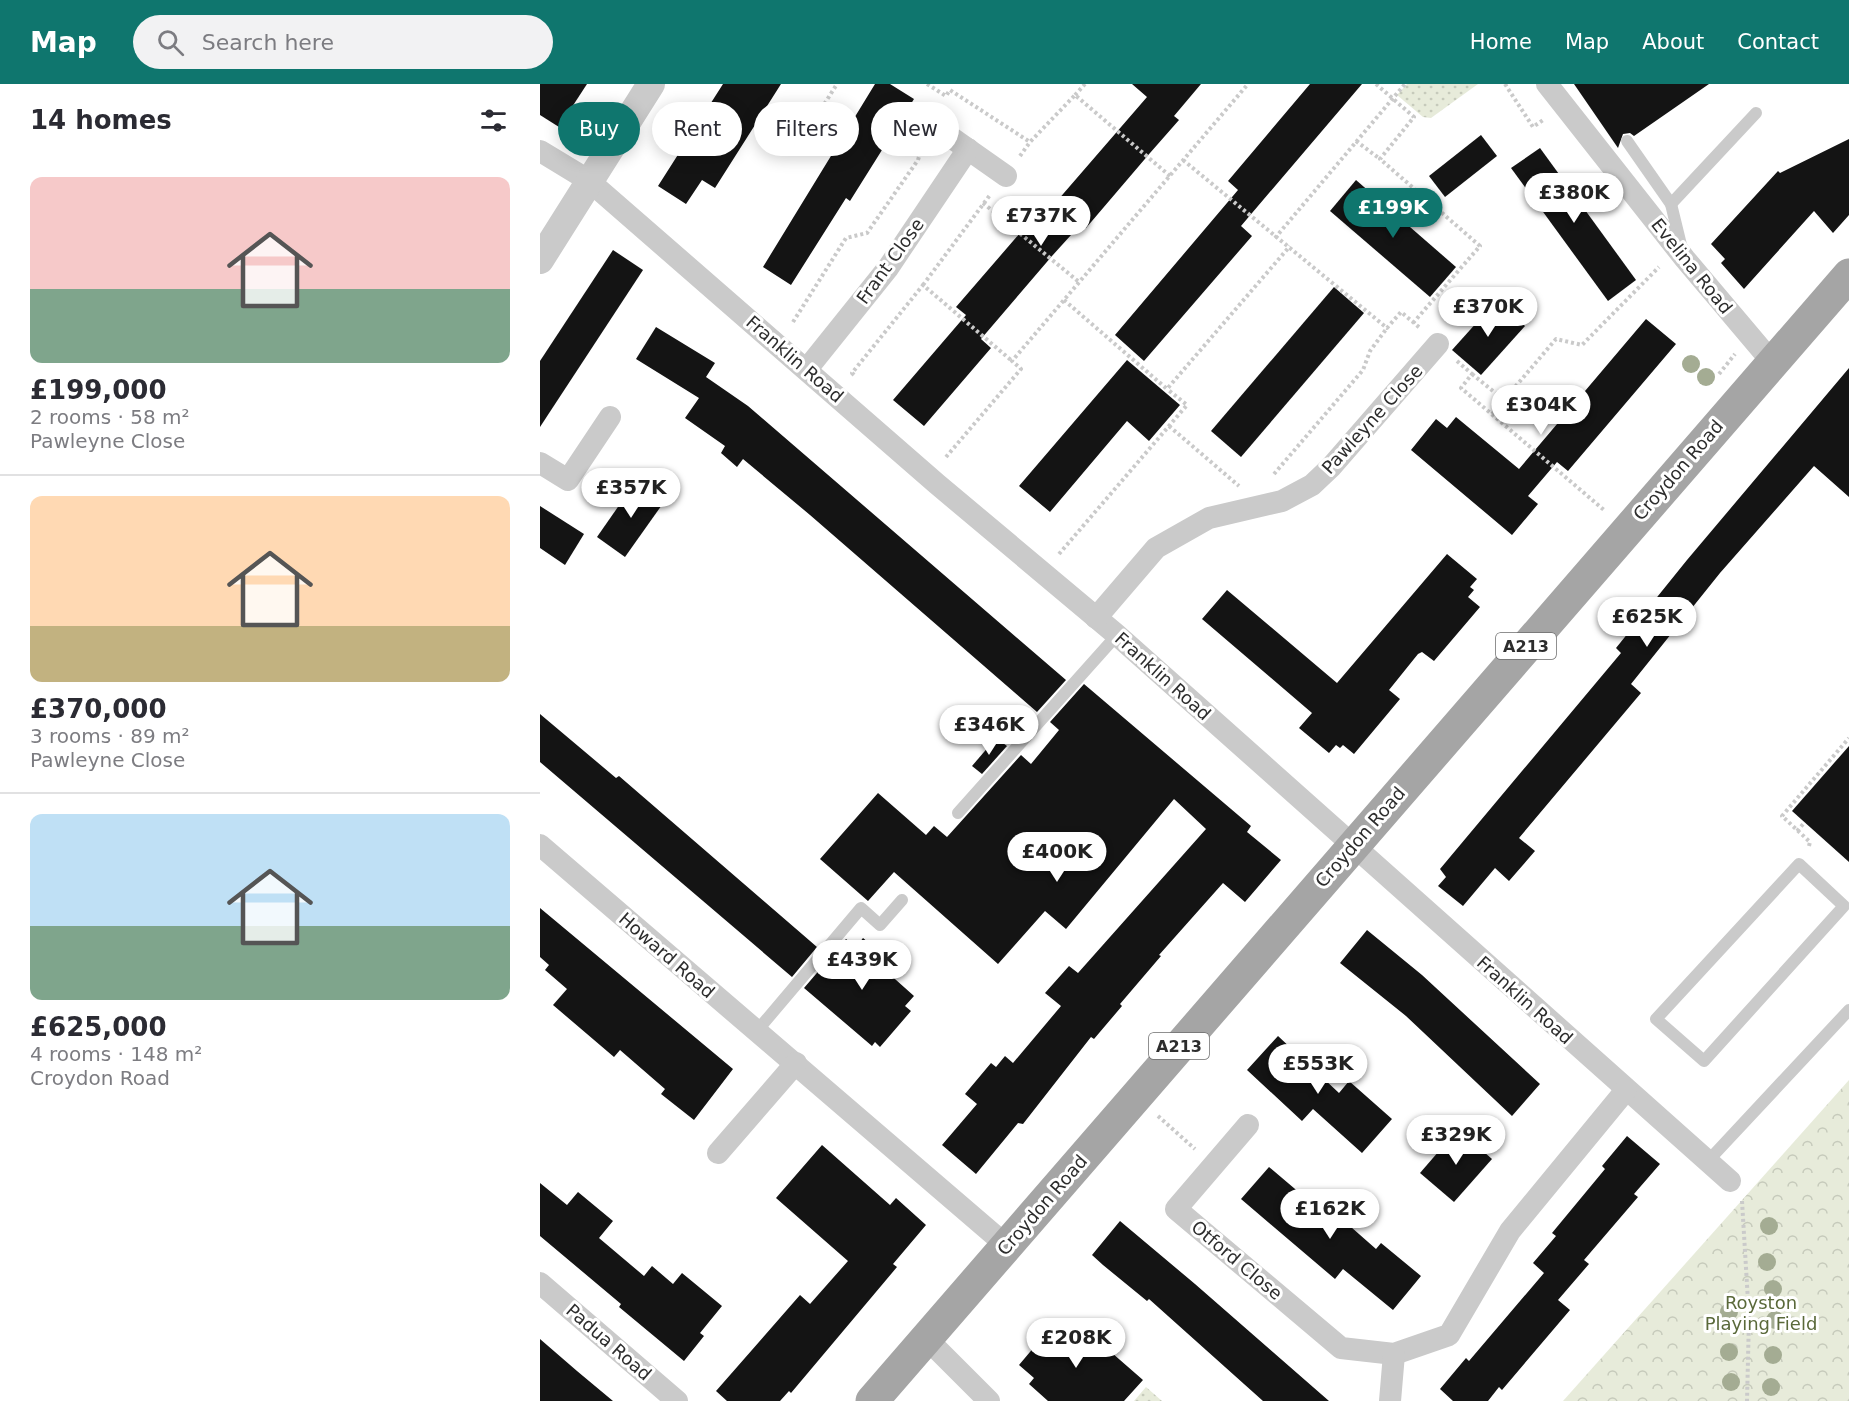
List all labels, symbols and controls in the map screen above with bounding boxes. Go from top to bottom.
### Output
search box [133,15,553,69]
text: Map [30,26,97,59]
icon: search [154,26,187,59]
text: Search here [202,30,334,55]
text: Home [1470,30,1532,54]
text: Map [1565,30,1609,54]
text: About [1642,30,1704,54]
text: Contact [1737,30,1819,54]
chip: Buy [558,102,640,156]
chip: Rent [652,102,742,156]
chip: Filters [754,102,859,156]
chip: New [871,102,959,156]
icon: filters [477,104,510,137]
text: 14 homes [30,105,172,135]
pin: £380K [1532,173,1616,224]
text: £380K [1538,180,1610,204]
pin: £199K [1351,188,1435,239]
text: £199K [1357,195,1429,219]
pin: £737K [999,196,1083,247]
text: £737K [1005,203,1077,227]
street label: Frant Close [852,214,928,308]
street label: Evelina Road [1647,214,1737,318]
icon: home [216,216,324,324]
pin: £370K [1446,287,1530,338]
text: £370K [1452,294,1524,318]
street label: Franklin Road [742,311,848,407]
street label: Pawleyne Close [1317,360,1427,478]
text: £199,000 [30,375,167,405]
pin: £304K [1499,385,1583,436]
text: £304K [1505,392,1577,416]
text: 2 rooms · 58 m² [30,405,190,429]
street label: Croydon Road [1629,416,1727,524]
text: Pawleyne Close [30,429,185,453]
pin: £357K [589,468,673,519]
text: £357K [595,475,667,499]
icon: home [216,535,324,643]
pin: £625K [1605,597,1689,648]
text: £625K [1611,604,1683,628]
street label: Franklin Road [1111,628,1215,724]
road number: A213 [1496,633,1556,659]
text: £370,000 [30,694,167,724]
pin: £346K [947,705,1031,756]
text: £346K [953,712,1025,736]
text: 3 rooms · 89 m² [30,724,190,748]
text: Pawleyne Close [30,748,185,772]
street label: Croydon Road [1311,783,1409,891]
pin: £400K [1015,832,1099,883]
text: £400K [1021,839,1093,863]
icon: home [216,853,324,961]
street label: Howard Road [615,908,719,1002]
pin: £439K [820,940,904,991]
text: £439K [826,947,898,971]
street label: Franklin Road [1473,952,1577,1048]
text: £625,000 [30,1012,167,1042]
road number: A213 [1149,1033,1209,1059]
text: 4 rooms · 148 m² [30,1042,202,1066]
pin: £553K [1276,1044,1360,1095]
text: £553K [1282,1051,1354,1075]
text: Croydon Road [30,1066,170,1090]
pin: £329K [1414,1115,1498,1166]
text: £329K [1420,1122,1492,1146]
street label: Croydon Road [993,1151,1091,1259]
pin: £162K [1288,1189,1372,1240]
text: £162K [1294,1196,1366,1220]
street label: Otford Close [1187,1216,1287,1304]
park label: Royston Playing Field [1705,1292,1817,1334]
street label: Padua Road [562,1299,656,1385]
pin: £208K [1034,1318,1118,1369]
text: £208K [1040,1325,1112,1349]

